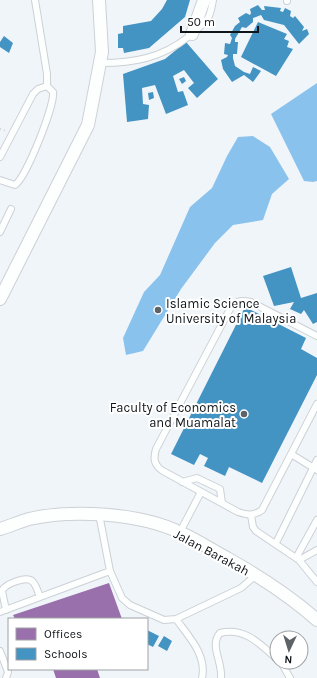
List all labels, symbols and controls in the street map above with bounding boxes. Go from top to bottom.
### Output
scale bar [181,8,258,34]
text: 50 m [187,15,215,29]
place label: Islamic Science University of Malaysia [166,296,296,326]
marker: Islamic Science University of Malaysia [153,305,163,315]
place label: Faculty of Economics and Muamalat [110,400,236,430]
marker: Faculty of Economics and Muamalat [239,409,249,419]
street label: Jalan Barakah [171,526,252,579]
legend [8,618,148,670]
text: Offices [44,627,82,641]
north arrow [269,630,309,670]
text: Schools [44,647,87,661]
text: N [284,653,293,666]

